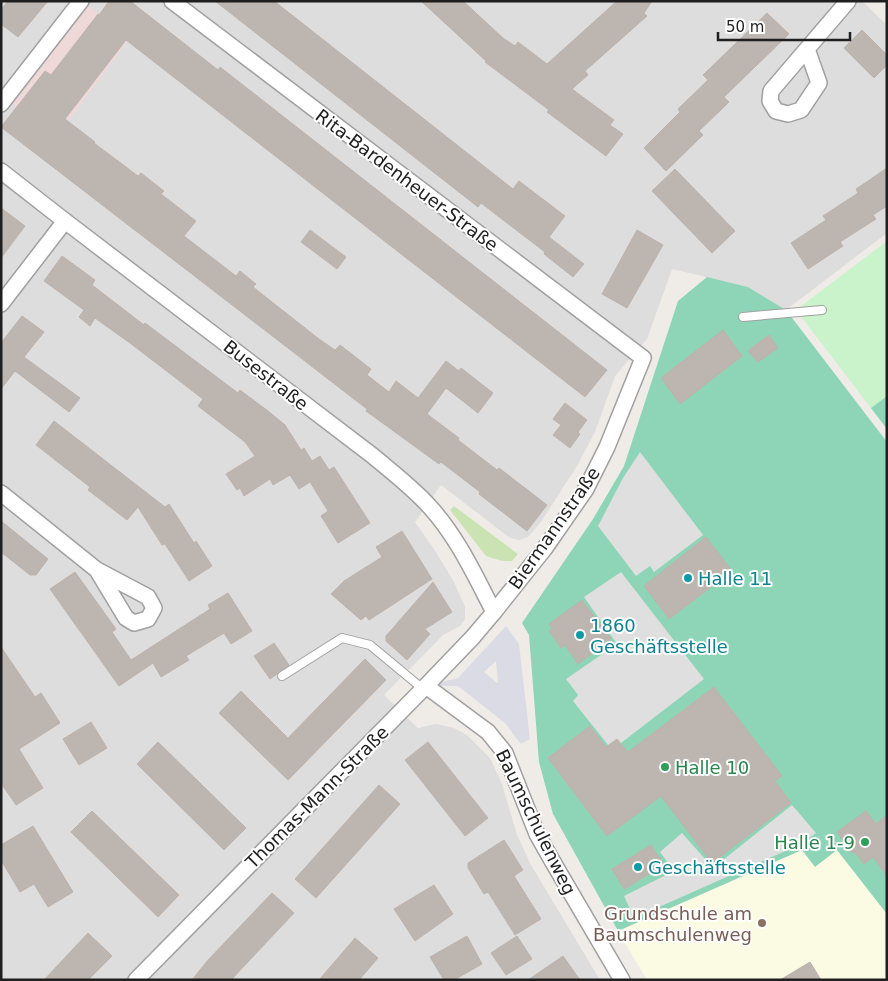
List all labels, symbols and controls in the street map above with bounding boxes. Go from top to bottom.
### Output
scale bar [718,10,850,42]
text: 50 m [726,18,764,36]
street label: Rita-Bardenheuer-Straße [312,105,502,255]
street label: Busestraße [220,335,312,415]
street label: Biermannstraße [504,463,604,593]
place label: Halle 11 [698,568,772,589]
marker: Halle 11 [682,572,694,584]
place label: 1860 Geschäftsstelle [590,615,728,657]
marker: 1860 Geschäftsstelle [574,629,586,641]
street label: Thomas-Mann-Straße [241,721,393,873]
street label: Baumschulenweg [492,746,580,898]
place label: Halle 10 [675,757,749,778]
marker: Halle 10 [659,761,671,773]
place label: Halle 1-9 [774,832,855,853]
marker: Halle 1-9 [859,836,871,848]
place label: Geschäftsstelle [648,857,786,878]
marker: Geschäftsstelle [632,861,644,873]
place label: Grundschule am Baumschulenweg [593,903,752,945]
marker: Grundschule am Baumschulenweg [756,917,768,929]

